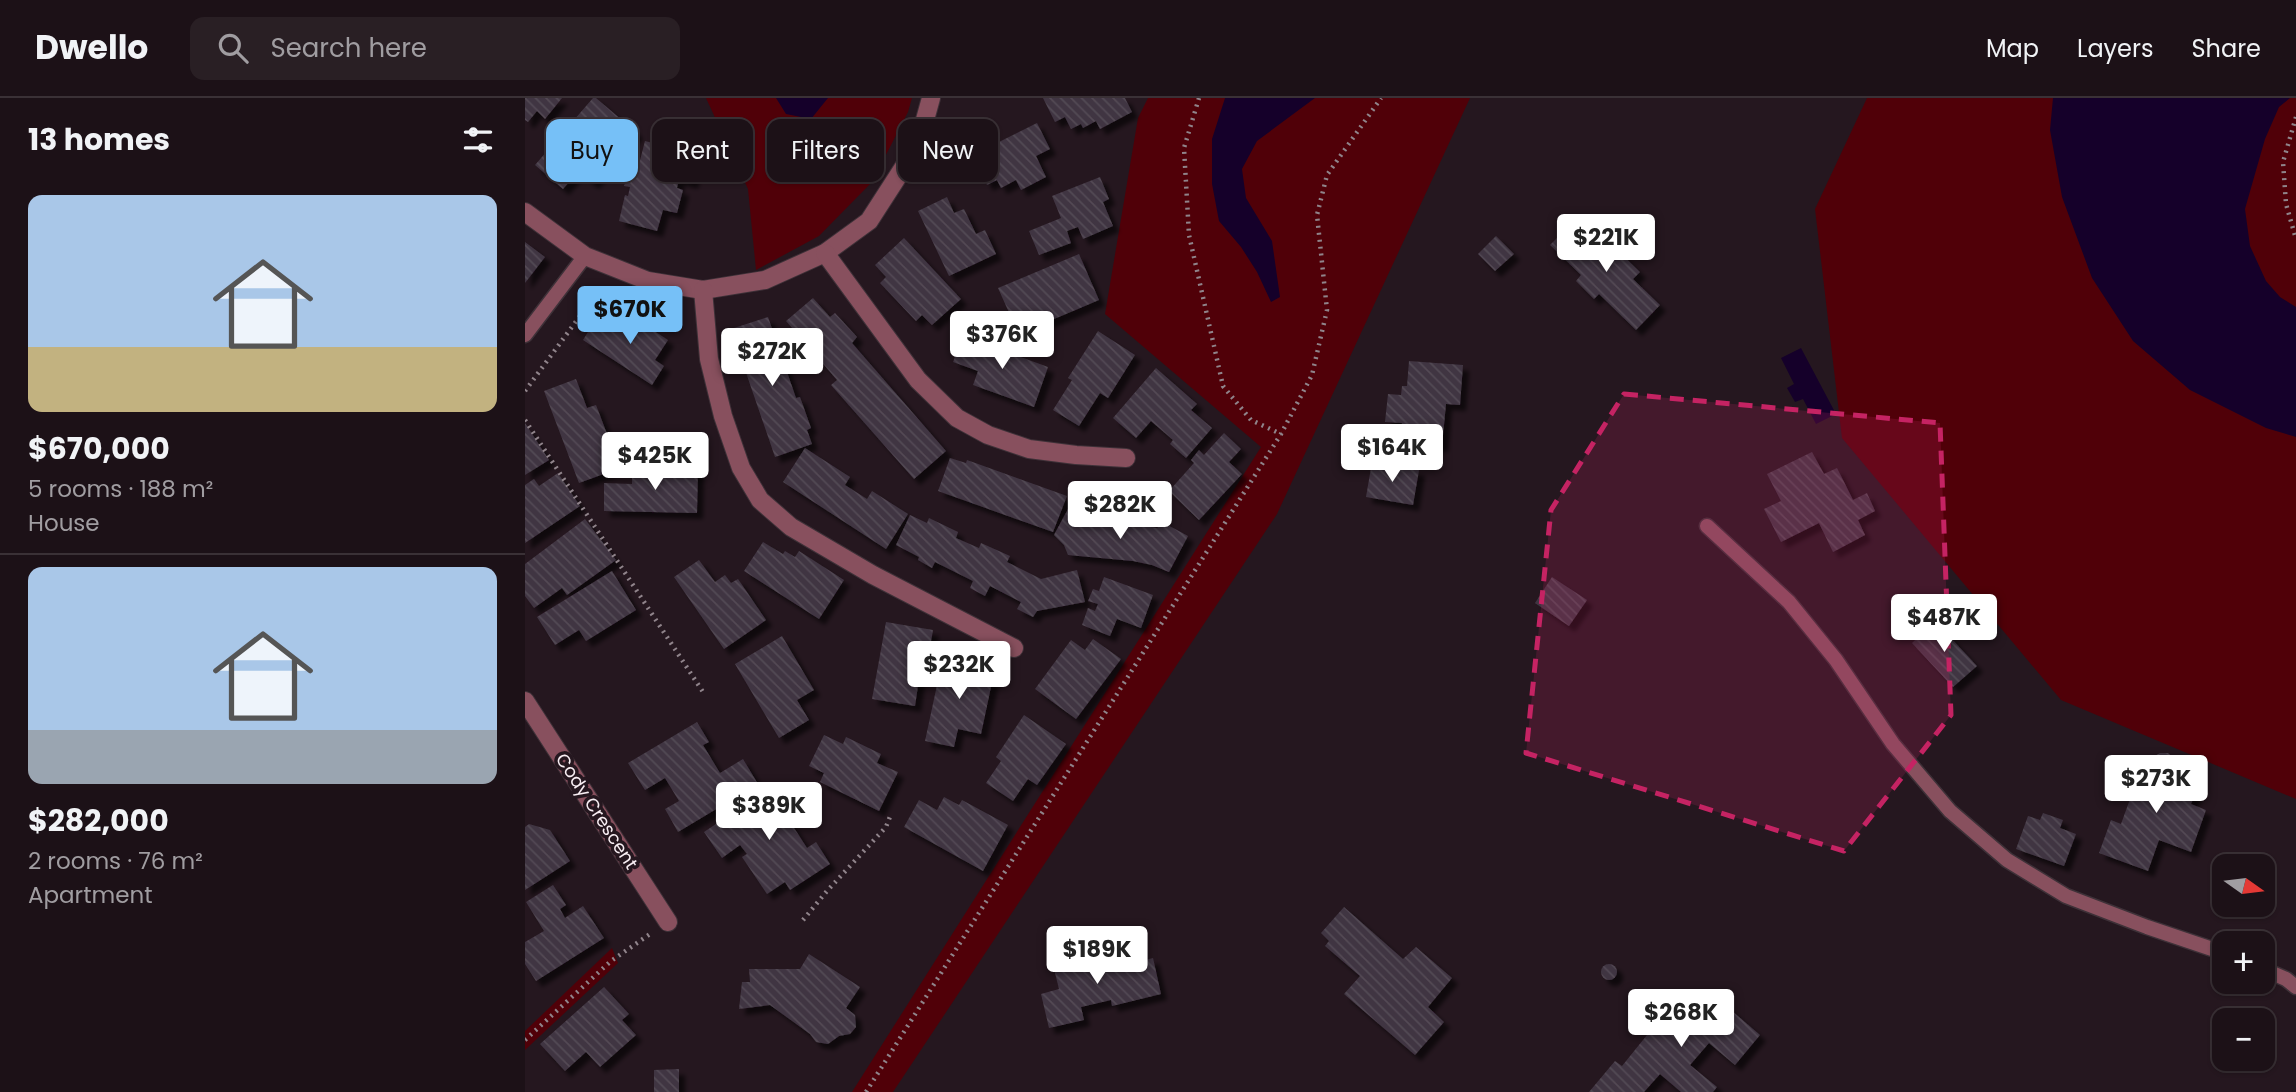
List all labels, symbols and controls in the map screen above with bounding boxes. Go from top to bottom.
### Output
search box [190,17,680,80]
text: Dwello [35,24,148,71]
icon: search [214,29,252,67]
text: Search here [270,30,427,66]
text: Map [1986,32,2039,65]
text: Layers [2077,32,2153,65]
text: Share [2191,32,2261,65]
text: 13 homes [28,118,170,161]
chip: Buy [546,119,638,182]
chip: Rent [652,119,753,182]
chip: Filters [767,119,884,182]
chip: New [898,119,998,182]
icon: filters [459,121,497,159]
pin: $221K [1557,214,1655,274]
text: $221K [1573,221,1639,253]
icon: home [200,241,326,367]
pin: $670K [581,286,679,346]
text: $670K [593,293,667,325]
pin: $376K [953,312,1051,371]
text: $376K [966,318,1038,350]
pin: $272K [723,328,821,388]
text: $272K [737,335,807,367]
pin: $164K [1343,424,1441,484]
text: $670,000 [28,427,170,470]
text: $164K [1357,431,1427,463]
pin: $425K [606,432,704,492]
text: $425K [618,439,692,471]
text: 5 rooms · 188 m² [28,473,213,505]
pin: $282K [1071,482,1169,541]
text: $282K [1084,488,1156,520]
text: House [28,507,100,539]
pin: $487K [1895,594,1993,654]
text: $487K [1907,601,1981,633]
icon: home [200,613,326,739]
pin: $232K [910,642,1008,701]
text: $232K [923,648,995,680]
street label: Cody Crescent [550,748,644,874]
pin: $273K [2107,756,2205,815]
text: $273K [2121,762,2191,794]
pin: $389K [720,782,818,842]
text: $389K [732,789,806,821]
text: $282,000 [28,799,169,842]
text: 2 rooms · 76 m² [28,845,203,877]
north arrow [2212,854,2275,917]
map controls [2212,854,2275,1071]
text: Apartment [28,879,153,911]
pin: $189K [1048,926,1146,986]
button: + [2212,931,2275,994]
text: $189K [1063,933,1131,965]
pin: $268K [1632,990,1730,1049]
text: $268K [1644,996,1718,1028]
button: − [2212,1008,2275,1071]

